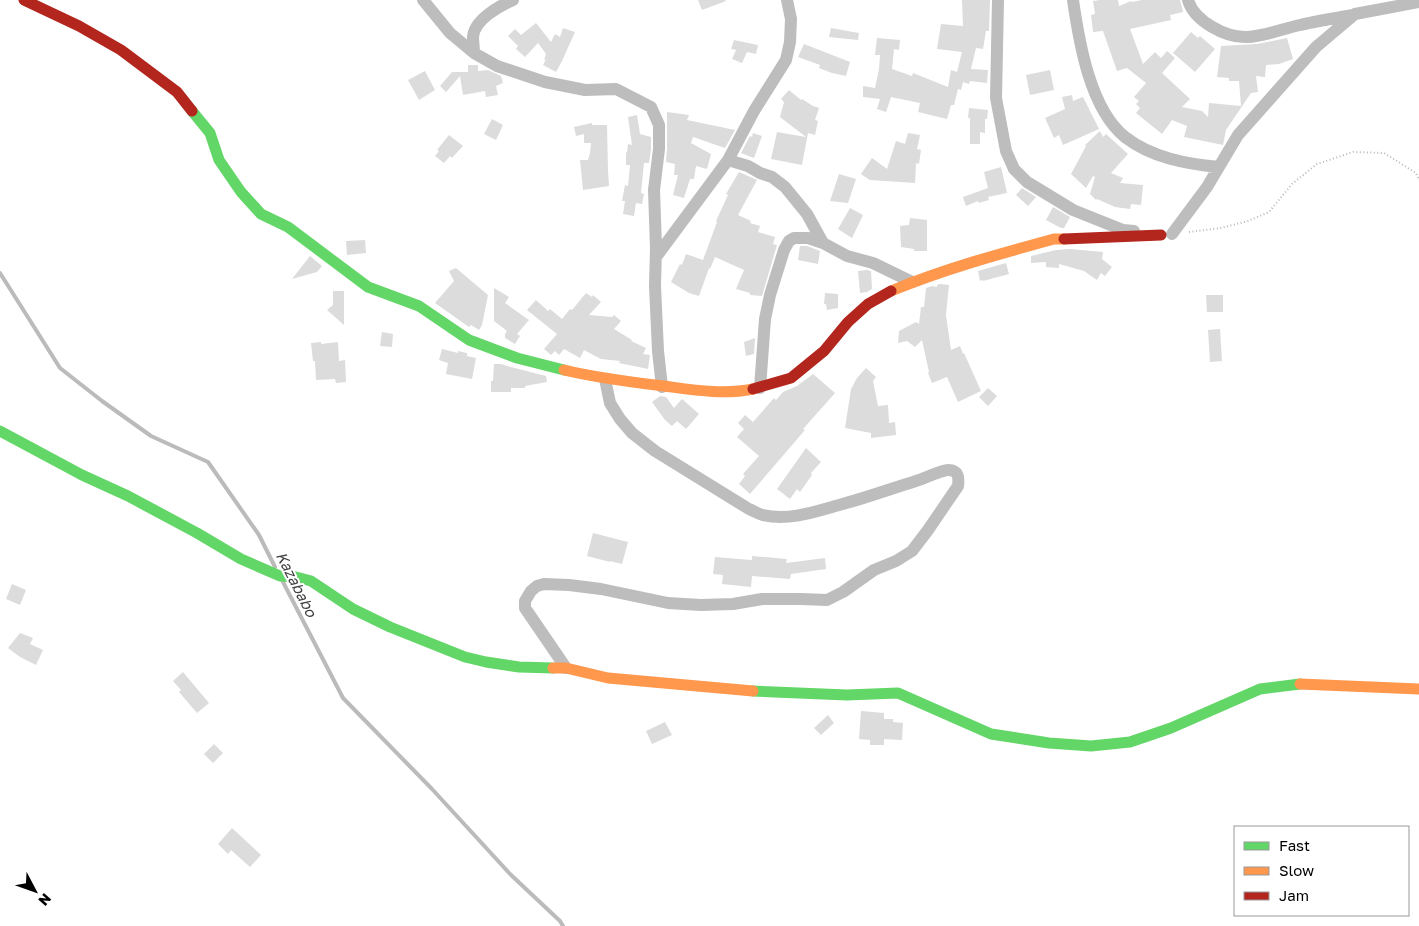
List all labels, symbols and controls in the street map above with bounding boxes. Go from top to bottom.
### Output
water label: Kazababo [273,548,322,620]
legend [1234,826,1409,916]
text: Fast [1279,836,1310,854]
text: Slow [1279,861,1314,879]
north arrow [10,866,60,916]
text: Jam [1279,886,1309,904]
text: N [35,890,55,909]

